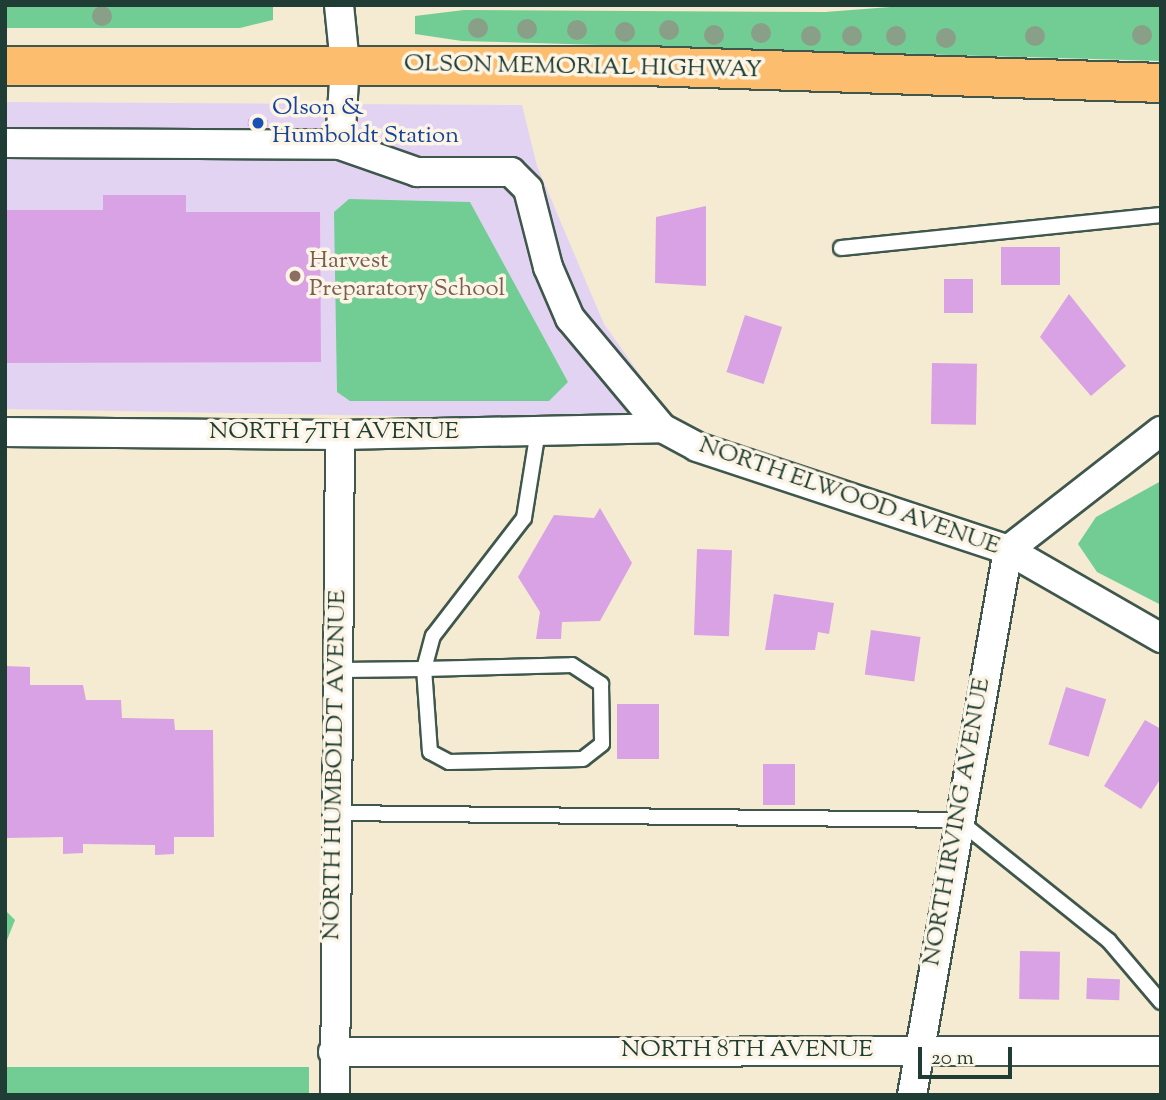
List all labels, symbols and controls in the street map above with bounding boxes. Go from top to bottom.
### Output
street label: OLSON MEMORIAL HIGHWAY [404,50,762,86]
place label: Olson & Humboldt Station [272,95,459,151]
marker: Olson & Humboldt Station [250,115,266,131]
place label: Harvest Preparatory School [309,248,505,304]
marker: Harvest Preparatory School [287,268,303,284]
street label: NORTH 7TH AVENUE [209,419,459,447]
street label: NORTH ELWOOD AVENUE [695,432,1003,562]
street label: NORTH HUMBOLDT AVENUE [319,590,353,940]
street label: NORTH IRVING AVENUE [918,676,998,968]
scale bar [921,1034,1016,1078]
street label: NORTH 8TH AVENUE [621,1037,873,1065]
text: 20 m [931,1044,974,1074]

